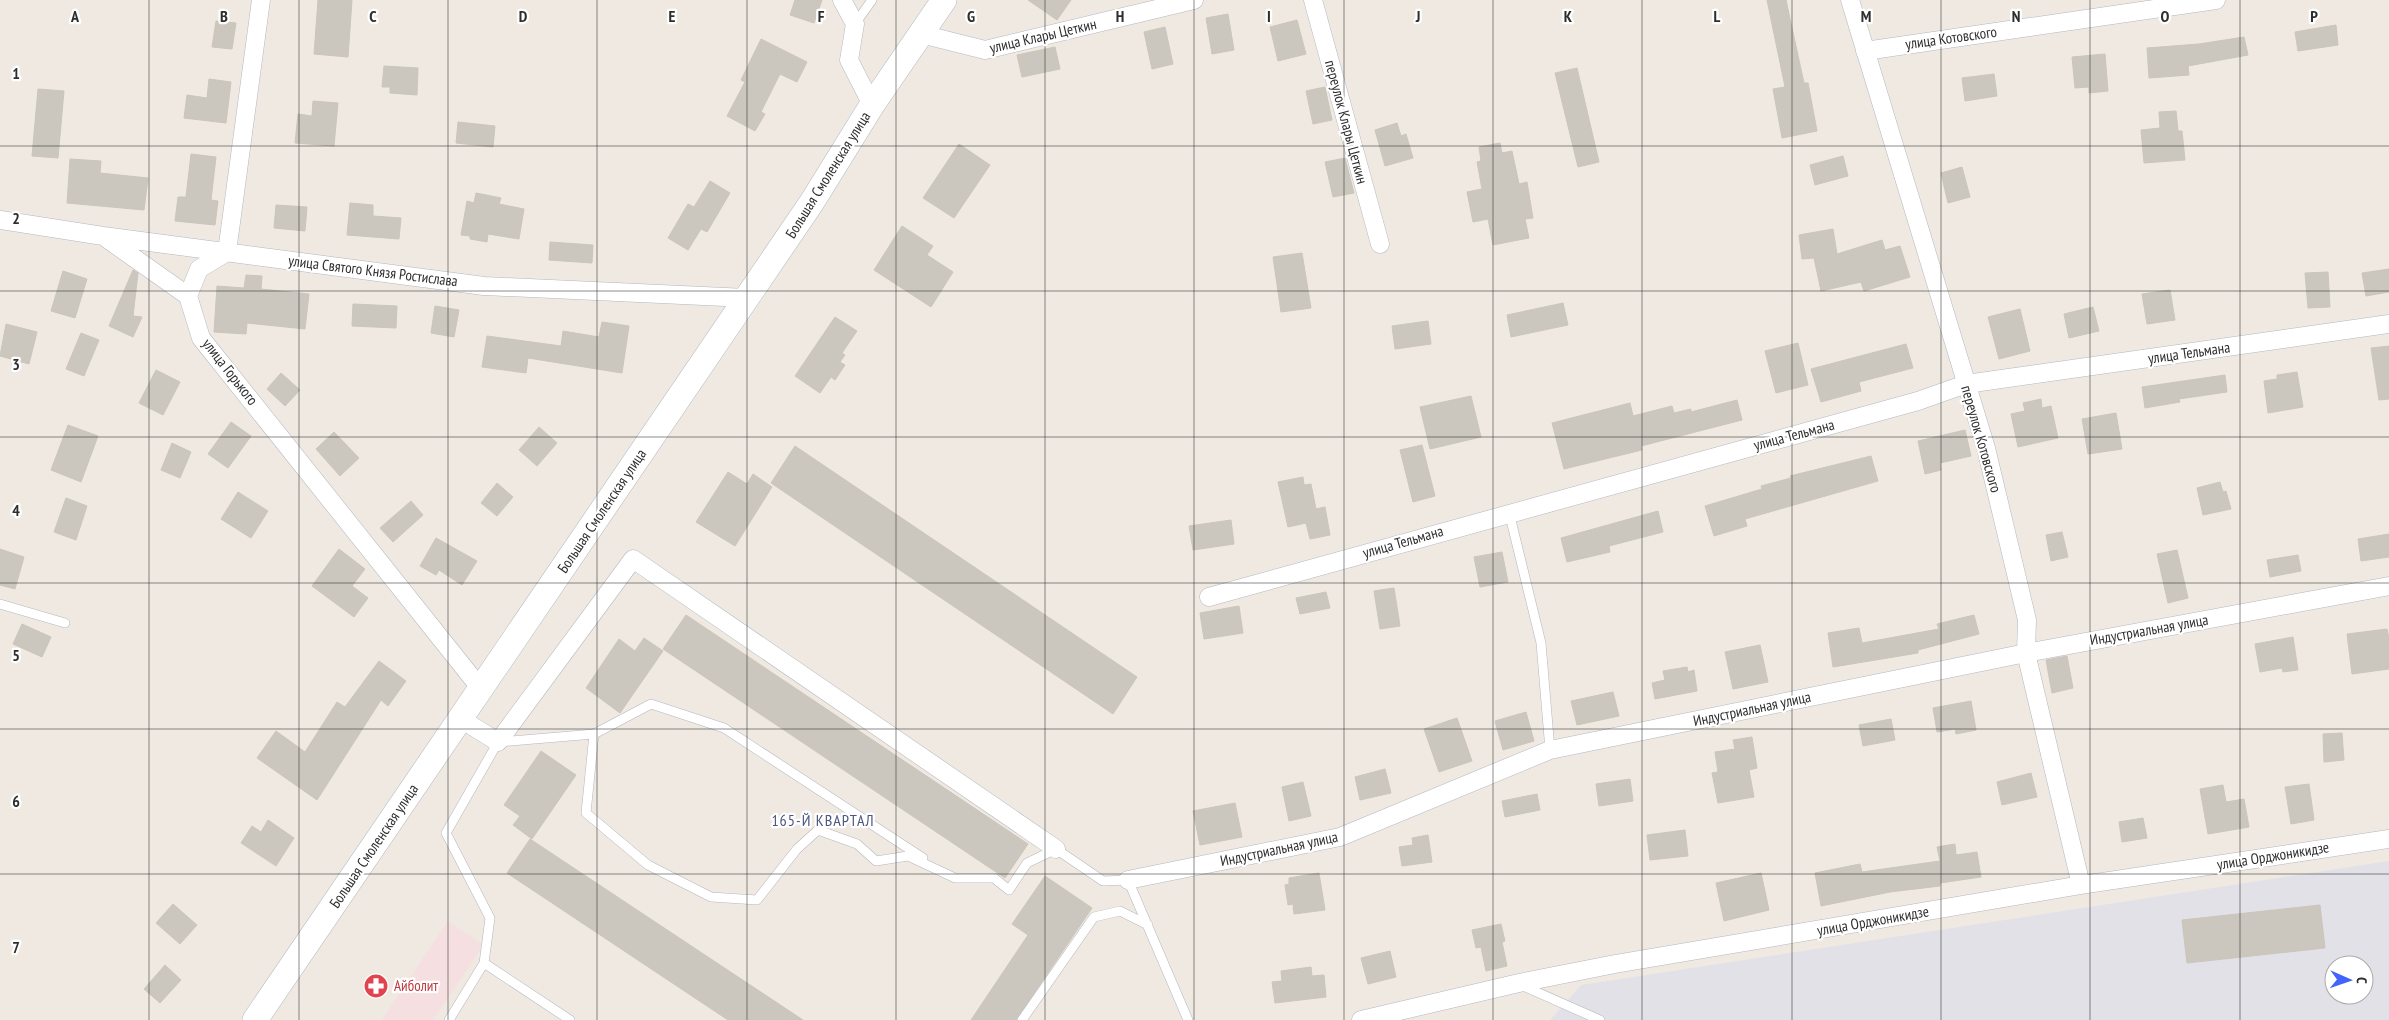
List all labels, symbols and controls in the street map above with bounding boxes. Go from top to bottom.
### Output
text: A [70,6,80,26]
text: B [220,6,228,26]
text: C [369,6,377,26]
text: D [519,6,528,26]
text: E [669,6,676,26]
text: F [818,6,825,26]
text: G [967,6,975,26]
text: H [1116,6,1124,26]
text: I [1267,6,1271,26]
text: J [1415,6,1420,26]
text: K [1564,6,1573,26]
text: L [1714,6,1721,26]
text: M [1861,6,1871,26]
text: N [2012,6,2020,26]
text: O [2161,6,2170,26]
text: P [2310,6,2318,26]
street label: улица Клары Цеткин [988,14,1098,57]
street label: улица Котовского [1904,22,1998,53]
street label: переулок Клары Цеткин [1321,58,1372,186]
text: 1 [12,63,20,83]
street label: Большая Смоленская улица [781,108,874,242]
text: 2 [12,208,20,228]
street label: улица Святого Князя Ростислава [287,251,459,290]
street label: улица Горького [198,335,262,409]
street label: улица Тельмана [2147,337,2231,368]
text: 3 [12,354,20,374]
street label: переулок Котовского [1957,383,2006,495]
street label: улица Тельмана [1751,415,1836,454]
street label: Большая Смоленская улица [553,445,650,576]
text: 4 [12,500,20,520]
street label: улица Тельмана [1360,521,1445,562]
street label: Индустриальная улица [2088,610,2210,649]
text: 5 [12,645,20,665]
street label: Индустриальная улица [1691,687,1812,730]
street label: Большая Смоленская улица [325,780,422,911]
text: 6 [12,791,20,811]
district label: 165-Й КВАРТАЛ [771,810,875,830]
street label: Индустриальная улица [1218,827,1339,870]
street label: улица Орджоникидзе [2216,837,2330,874]
street label: улица Орджоникидзе [1815,901,1930,940]
text: 7 [12,937,20,957]
north arrow [2324,955,2374,1005]
pharmacy icon: Айболит [363,973,389,999]
place label: Айболит [394,976,438,995]
text: С [2353,977,2371,985]

